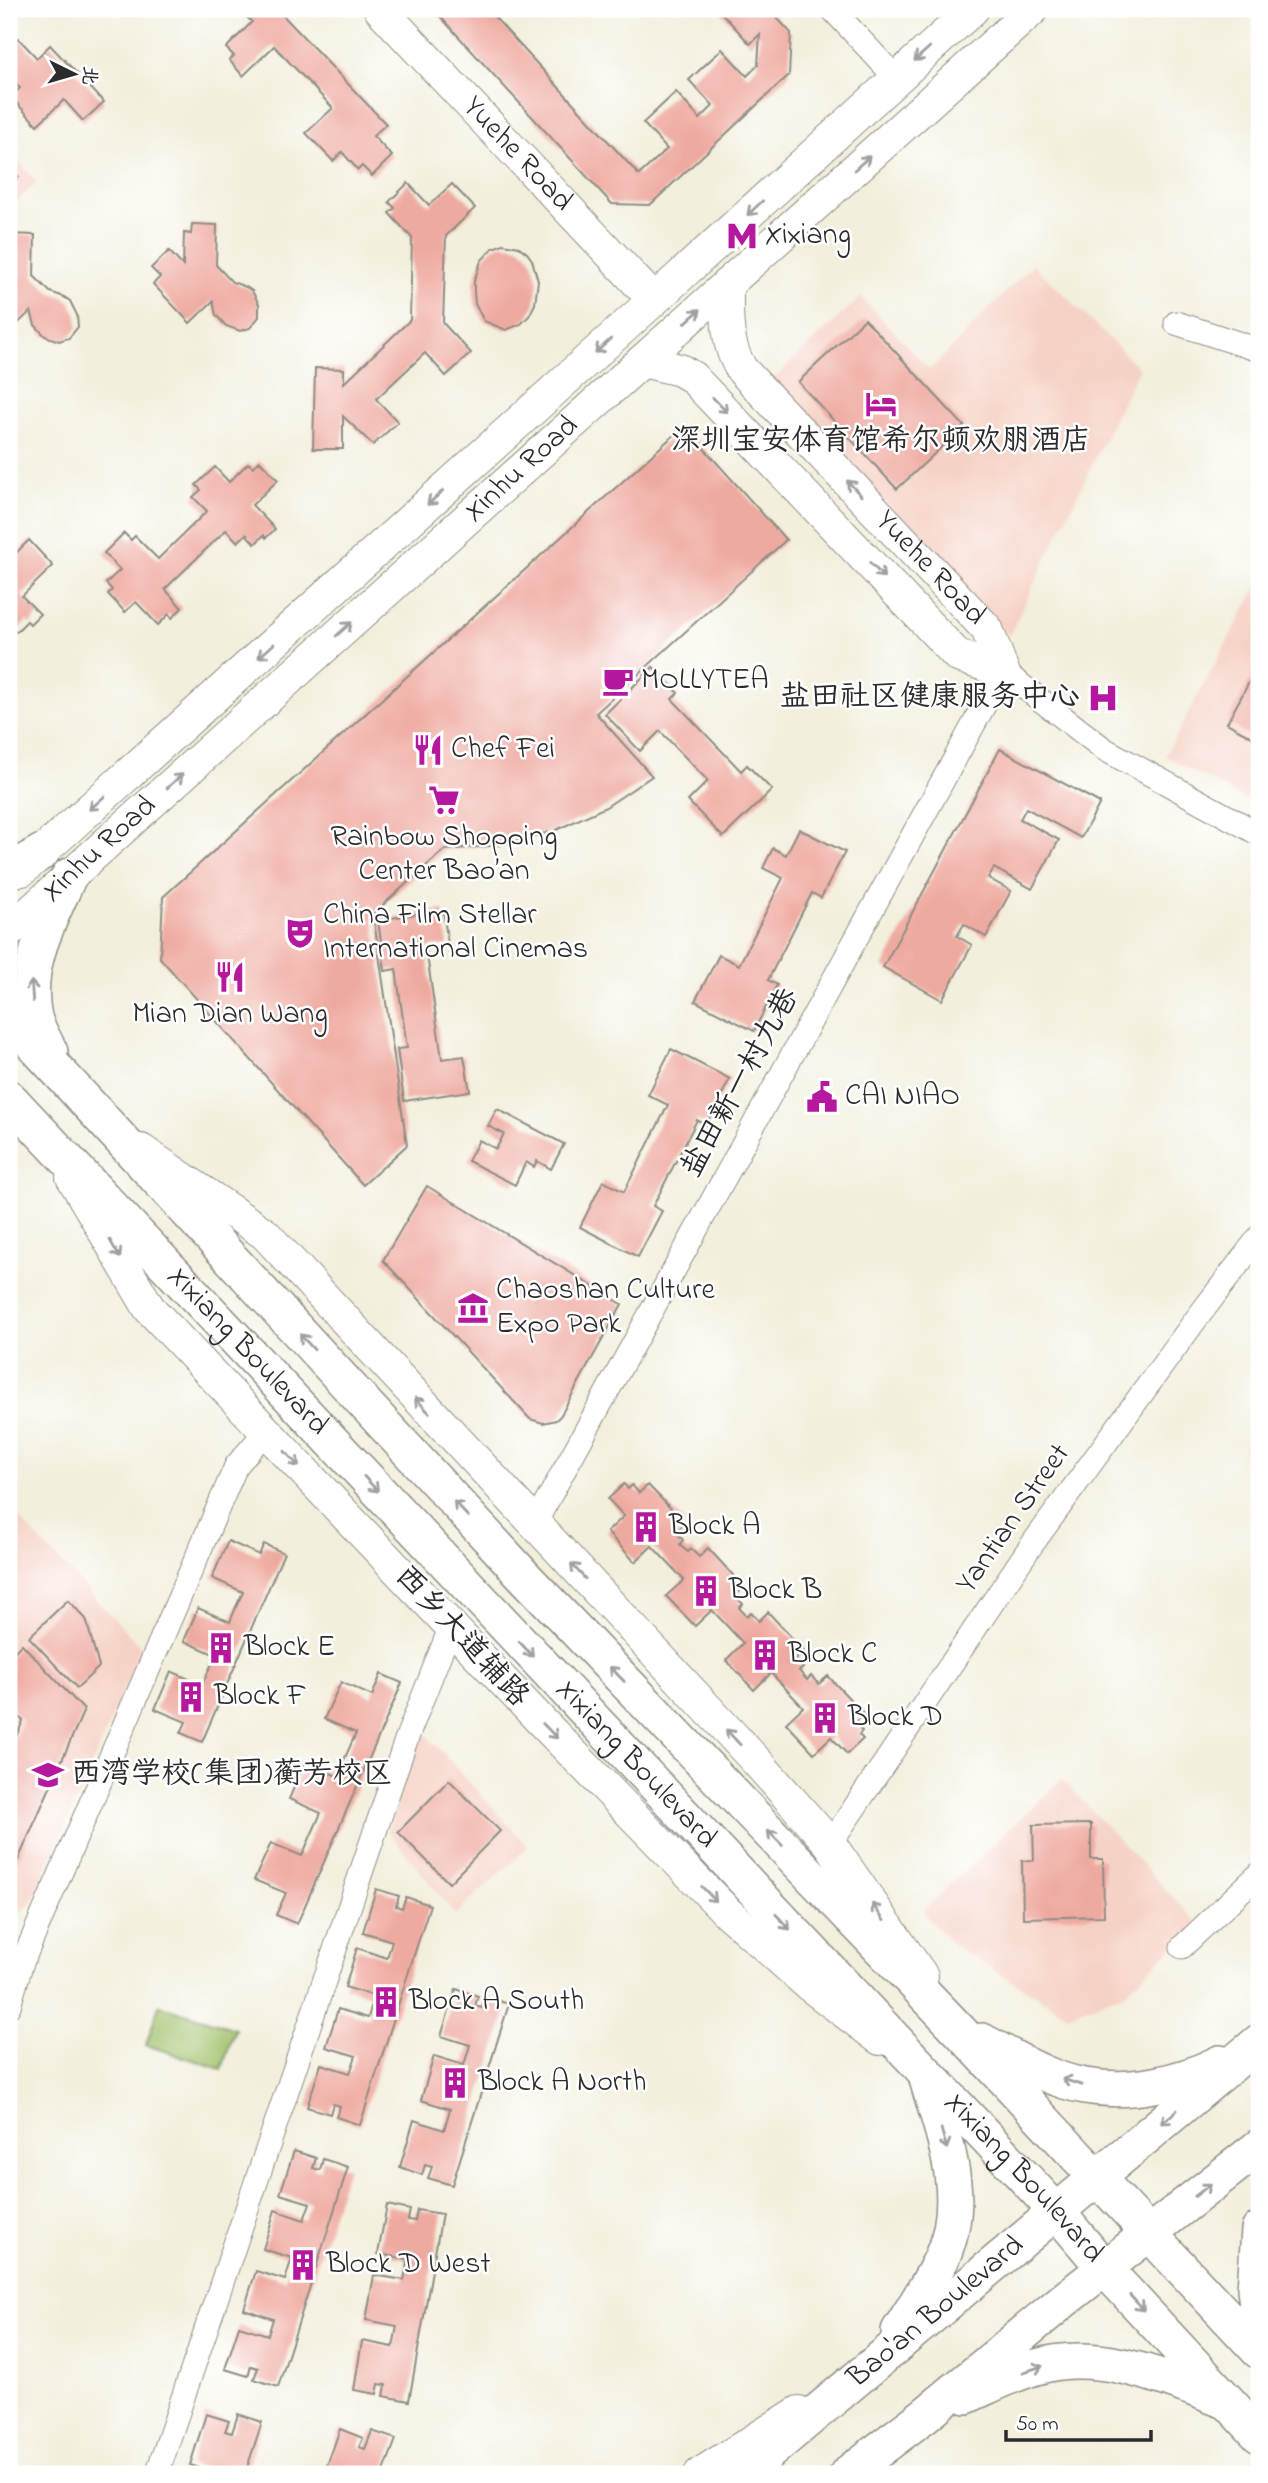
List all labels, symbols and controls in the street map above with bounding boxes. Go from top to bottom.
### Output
north arrow [38,38,108,108]
one-way arrow [914,46,931,63]
text: 北 [74,65,103,86]
street label: Yuehe Road [451,87,583,222]
one-way arrow [853,155,871,171]
one-way arrow [746,200,764,216]
place label: Xixiang [765,214,851,258]
metro station icon: Xixiang [725,219,759,253]
one-way arrow [684,307,701,324]
one-way arrow [595,338,613,354]
hotel icon: 深圳宝安体育馆希尔顿欢朋酒店 [864,387,898,421]
one-way arrow [712,396,728,414]
street label: Xinhu Road [454,405,589,533]
place label: 深圳宝安体育馆希尔顿欢朋酒店 [671,420,1091,464]
one-way arrow [845,479,862,496]
one-way arrow [426,490,444,506]
street label: Yuehe Road [864,501,996,636]
one-way arrow [868,561,885,578]
one-way arrow [335,621,353,637]
one-way arrow [257,643,275,659]
place label: MOLLYTEA [641,659,769,703]
cafe icon: MOLLYTEA [601,664,635,698]
place label: 盐田社区健康服务中心 [780,676,1080,720]
hospital icon: 盐田社区健康服务中心 [1086,681,1120,715]
place label: Chef Fei [451,728,555,772]
restaurant icon: Chef Fei [411,733,445,767]
one-way arrow [166,773,184,789]
supermarket icon: Rainbow Shopping Center Bao’an [427,783,461,817]
street label: Xinhu Road [32,786,167,913]
one-way arrow [88,795,106,811]
place label: Rainbow Shopping Center Bao’an [330,816,558,894]
place label: China Film Stellar International Cinemas [323,894,588,972]
theatre icon: China Film Stellar International Cinemas [283,916,317,950]
restaurant icon: Mian Dian Wang [213,960,247,994]
one-way arrow [25,980,38,1003]
street label: 盐田新一村九巷 [671,980,811,1186]
place label: Mian Dian Wang [132,993,328,1037]
place label: CAI NIAO [845,1075,960,1119]
public building icon: CAI NIAO [805,1080,839,1114]
one-way arrow [108,1239,122,1259]
street label: Xixiang Boulevard [156,1257,339,1446]
place label: Chaoshan Culture Expo Park [496,1269,716,1347]
museum icon: Chaoshan Culture Expo Park [456,1291,490,1325]
one-way arrow [299,1333,315,1351]
one-way arrow [414,1396,430,1414]
street label: Yantian Street [946,1435,1082,1603]
one-way arrow [284,1451,301,1468]
one-way arrow [362,1475,379,1492]
one-way arrow [453,1501,470,1518]
place label: Block A [668,1505,760,1549]
building icon: Block A [629,1510,663,1544]
street label: 西乡大道辅路 [384,1556,538,1718]
one-way arrow [569,1563,586,1580]
place label: Block B [728,1569,822,1613]
building icon: Block B [689,1574,723,1608]
place label: Block E [243,1626,335,1670]
building icon: Block E [204,1631,238,1665]
place label: Block C [787,1633,877,1677]
building icon: Block C [748,1638,782,1672]
one-way arrow [518,1640,535,1657]
one-way arrow [609,1666,626,1683]
street label: Xixiang Boulevard [545,1670,727,1859]
place label: Block F [213,1675,306,1719]
building icon: Block F [174,1680,208,1714]
place label: Block D [847,1696,943,1740]
building icon: Block D [808,1701,842,1735]
one-way arrow [542,1722,559,1739]
one-way arrow [725,1729,742,1746]
place label: 西湾学校(集团)蘅芳校区 [71,1753,392,1797]
school or university icon: 西湾学校(集团)蘅芳校区 [31,1758,65,1792]
one-way arrow [766,1830,783,1847]
one-way arrow [700,1885,717,1902]
one-way arrow [871,1903,885,1922]
one-way arrow [775,1913,791,1931]
place label: Block A South [408,1980,584,2024]
building icon: Block A South [369,1985,403,2019]
place label: Block A North [477,2061,646,2105]
building icon: Block A North [438,2066,472,2100]
one-way arrow [1062,2075,1084,2088]
street label: Xixiang Boulevard [933,2083,1114,2274]
one-way arrow [1160,2109,1178,2124]
one-way arrow [939,2127,952,2149]
one-way arrow [1194,2183,1212,2198]
street label: Bao'an Boulevard [837,2225,1034,2400]
place label: Block D West [325,2243,491,2287]
building icon: Block D West [286,2248,320,2282]
one-way arrow [1129,2294,1146,2311]
one-way arrow [1021,2362,1043,2374]
scale bar [1006,2399,1151,2443]
text: 50 m [1016,2410,1059,2440]

